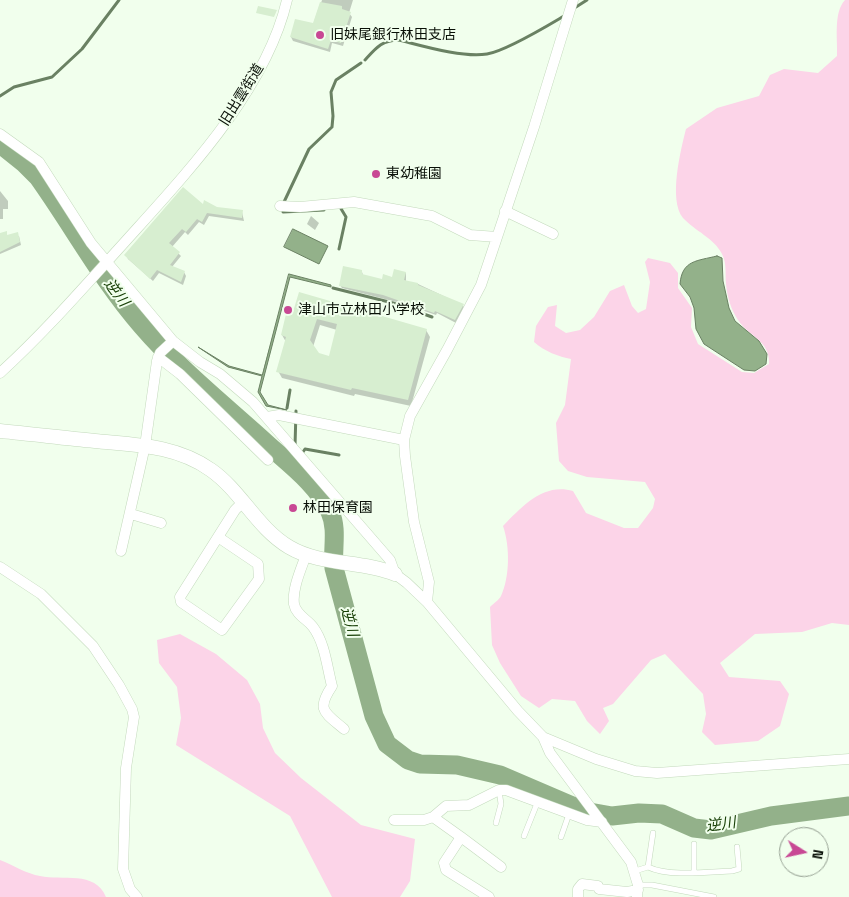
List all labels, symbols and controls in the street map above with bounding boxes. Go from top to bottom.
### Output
place label: 旧妹尾銀行林田支店 [330,27,456,43]
marker: 旧妹尾銀行林田支店 [314,29,326,41]
street label: 旧出雲街道 [216,61,268,129]
place label: 東幼稚園 [386,166,442,182]
marker: 東幼稚園 [370,168,382,180]
water label: 逆川 [100,276,132,310]
place label: 津山市立林田小学校 [298,302,424,318]
marker: 津山市立林田小学校 [282,304,294,316]
place label: 林田保育園 [303,500,373,516]
marker: 林田保育園 [287,502,299,514]
water label: 逆川 [336,605,362,639]
water label: 逆川 [705,814,737,836]
north arrow [779,827,829,877]
text: N [808,848,827,861]

